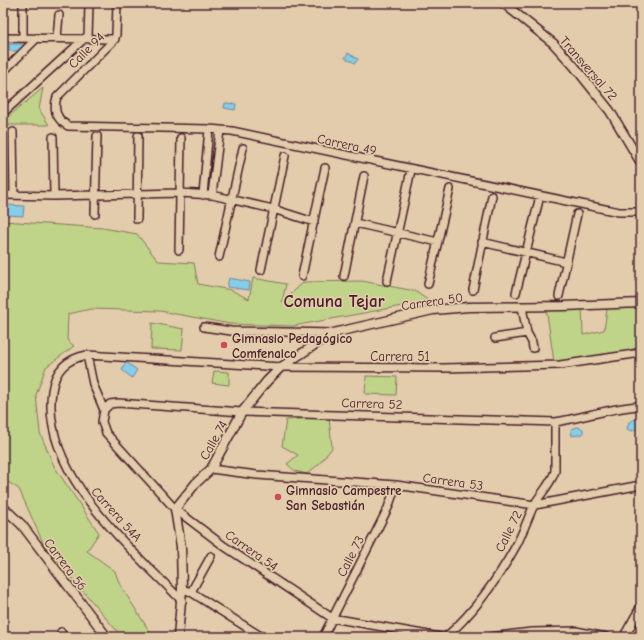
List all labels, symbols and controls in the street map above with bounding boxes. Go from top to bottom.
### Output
street label: Calle 94 [65,29,107,71]
street label: Transversal 72 [557,33,621,104]
street label: Carrera 49 [316,131,378,158]
street label: Carrera 50 [400,290,464,313]
district label: Comuna Tejar [283,292,385,311]
place label: Gimnasio Pedagógico Comfenalco [232,331,353,361]
marker: Gimnasio Pedagógico Comfenalco [219,340,229,350]
street label: Carrera 51 [370,349,430,364]
street label: Carrera 52 [341,395,403,412]
street label: Calle 74 [197,418,230,463]
street label: Carrera 53 [422,470,484,493]
place label: Gimnasio Campestre San Sebastián [286,483,402,513]
street label: Carrera 54A [88,484,145,545]
marker: Gimnasio Campestre San Sebastián [273,492,283,502]
street label: Calle 72 [492,508,525,554]
street label: Carrera 54 [223,527,281,574]
street label: Calle 73 [334,533,367,579]
street label: Carrera 56 [41,535,90,593]

